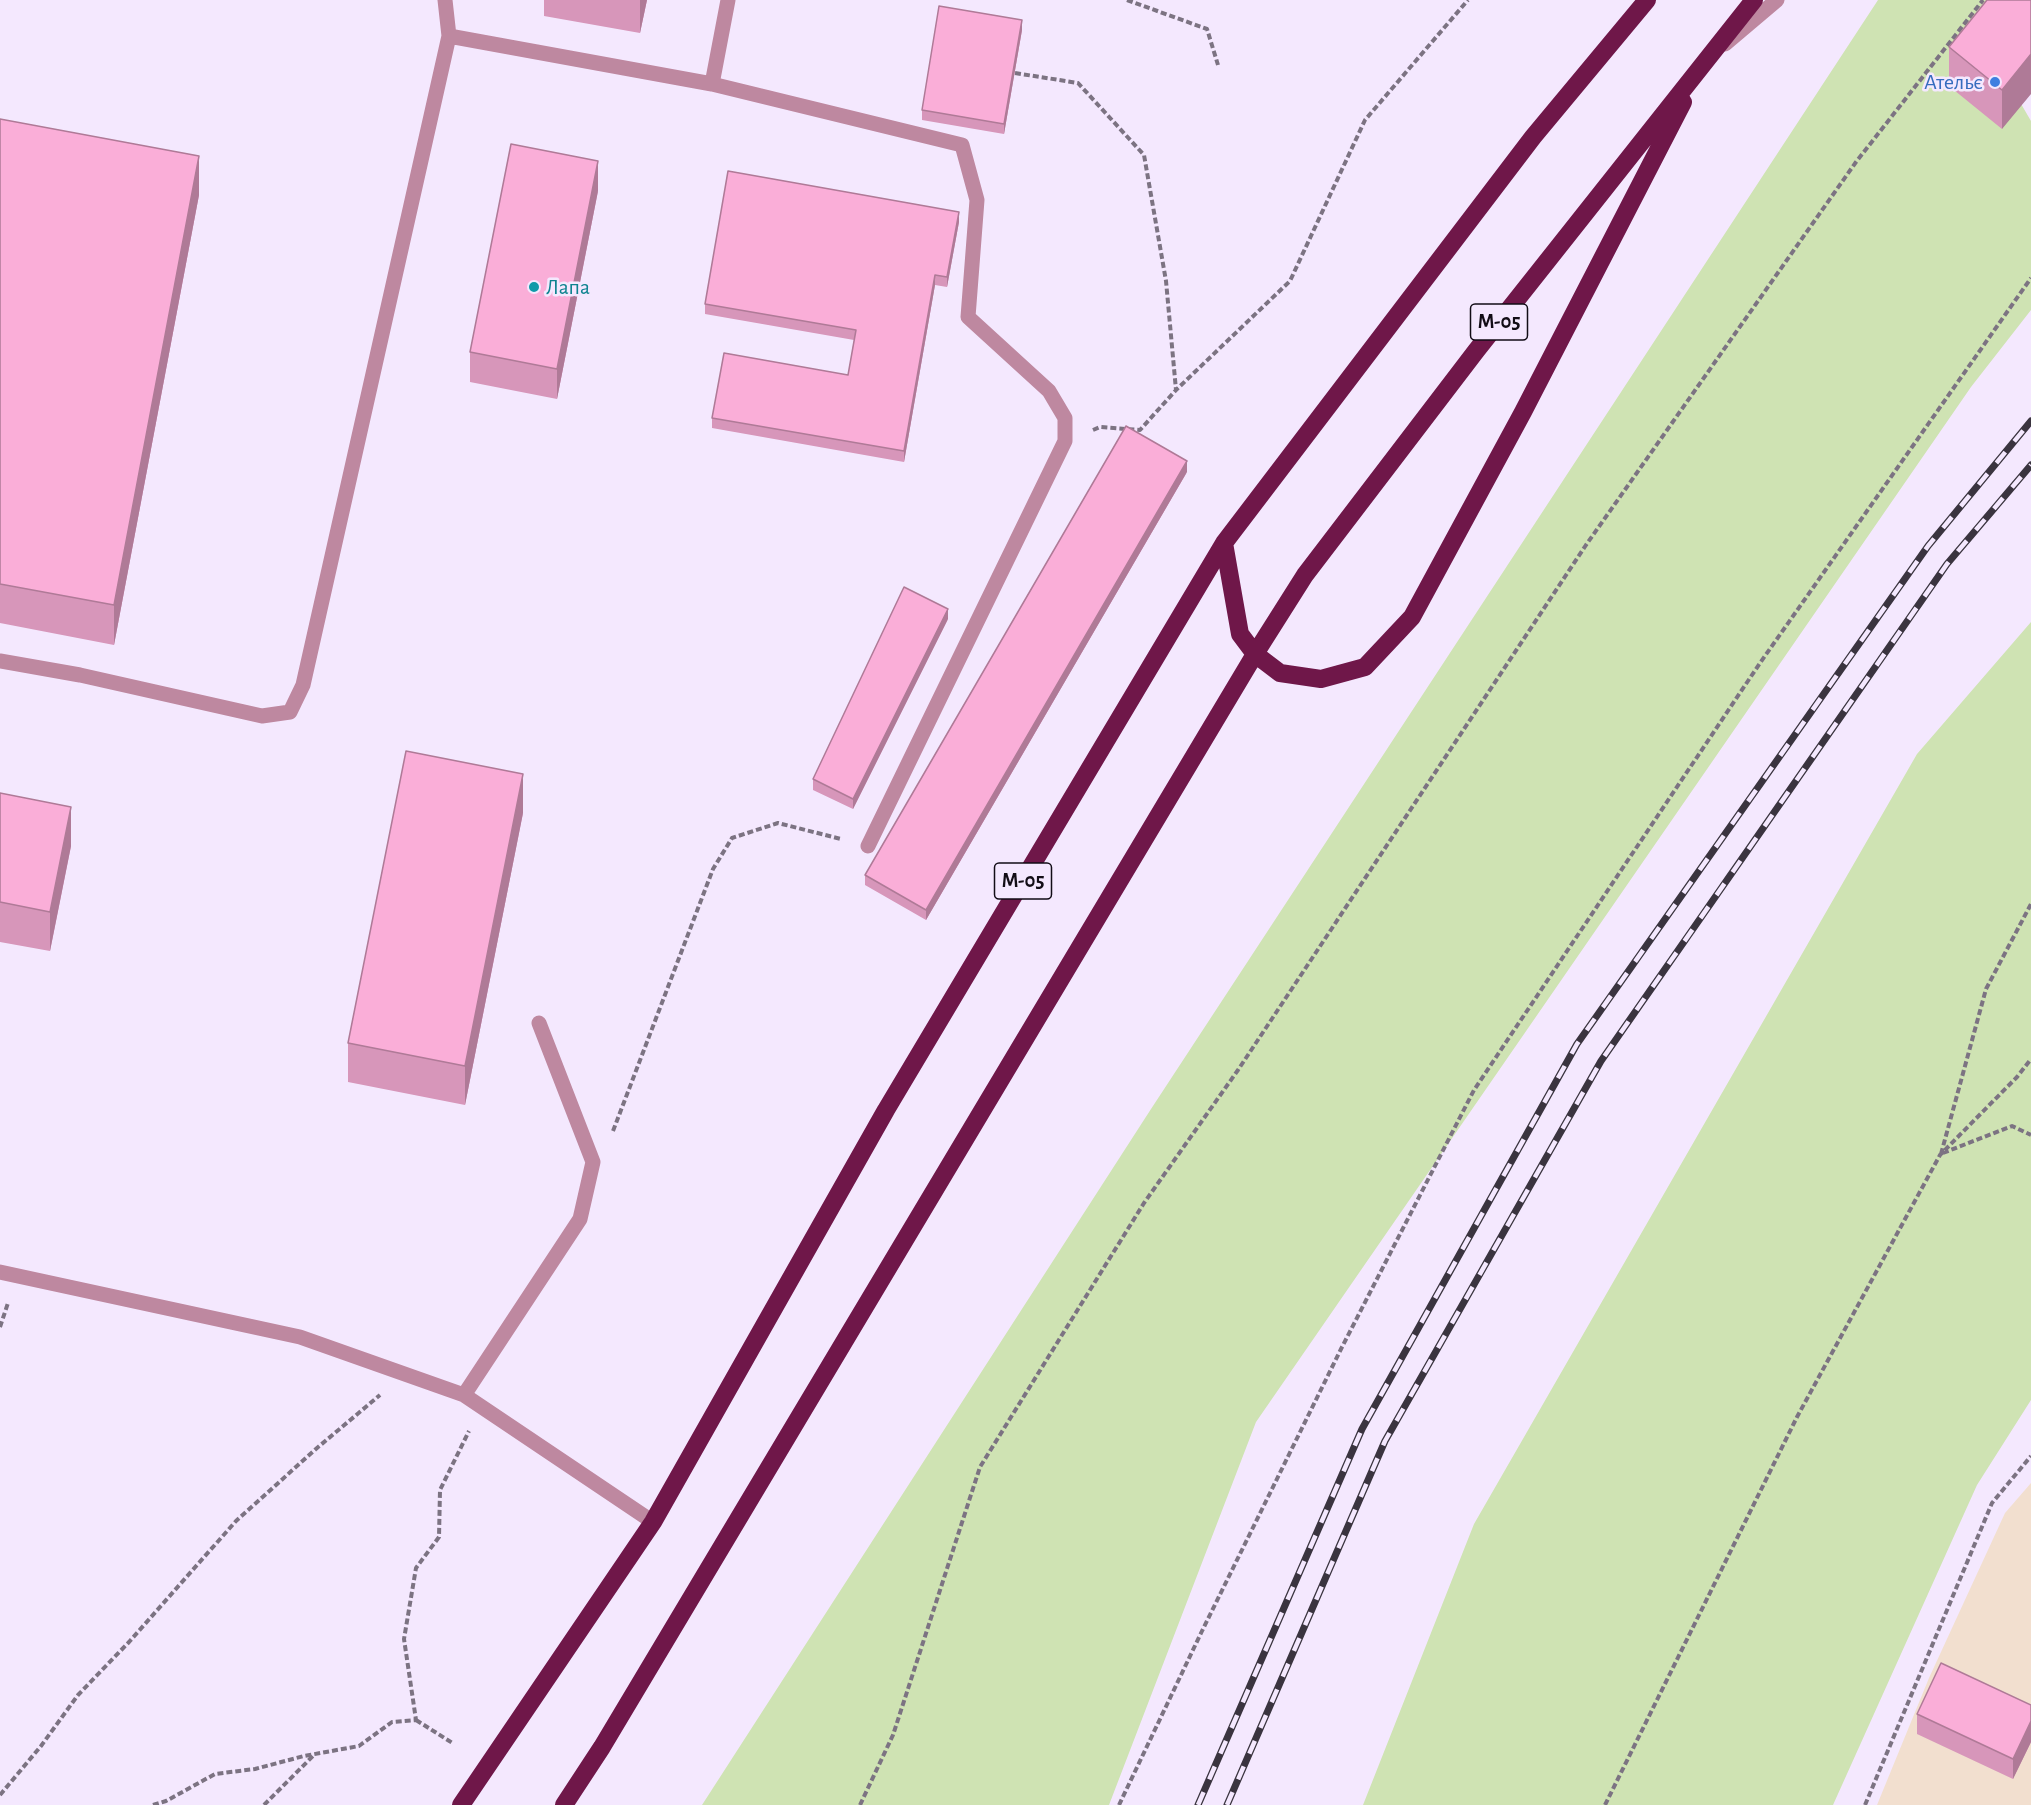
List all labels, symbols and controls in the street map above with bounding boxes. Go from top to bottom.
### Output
place label: Ательє [1924,69,1983,95]
marker: Ательє [1988,75,2002,89]
place label: Лапа [546,274,590,300]
marker: Лапа [527,280,541,294]
road number: М-05 [1470,304,1528,340]
road number: М-05 [994,863,1052,899]

